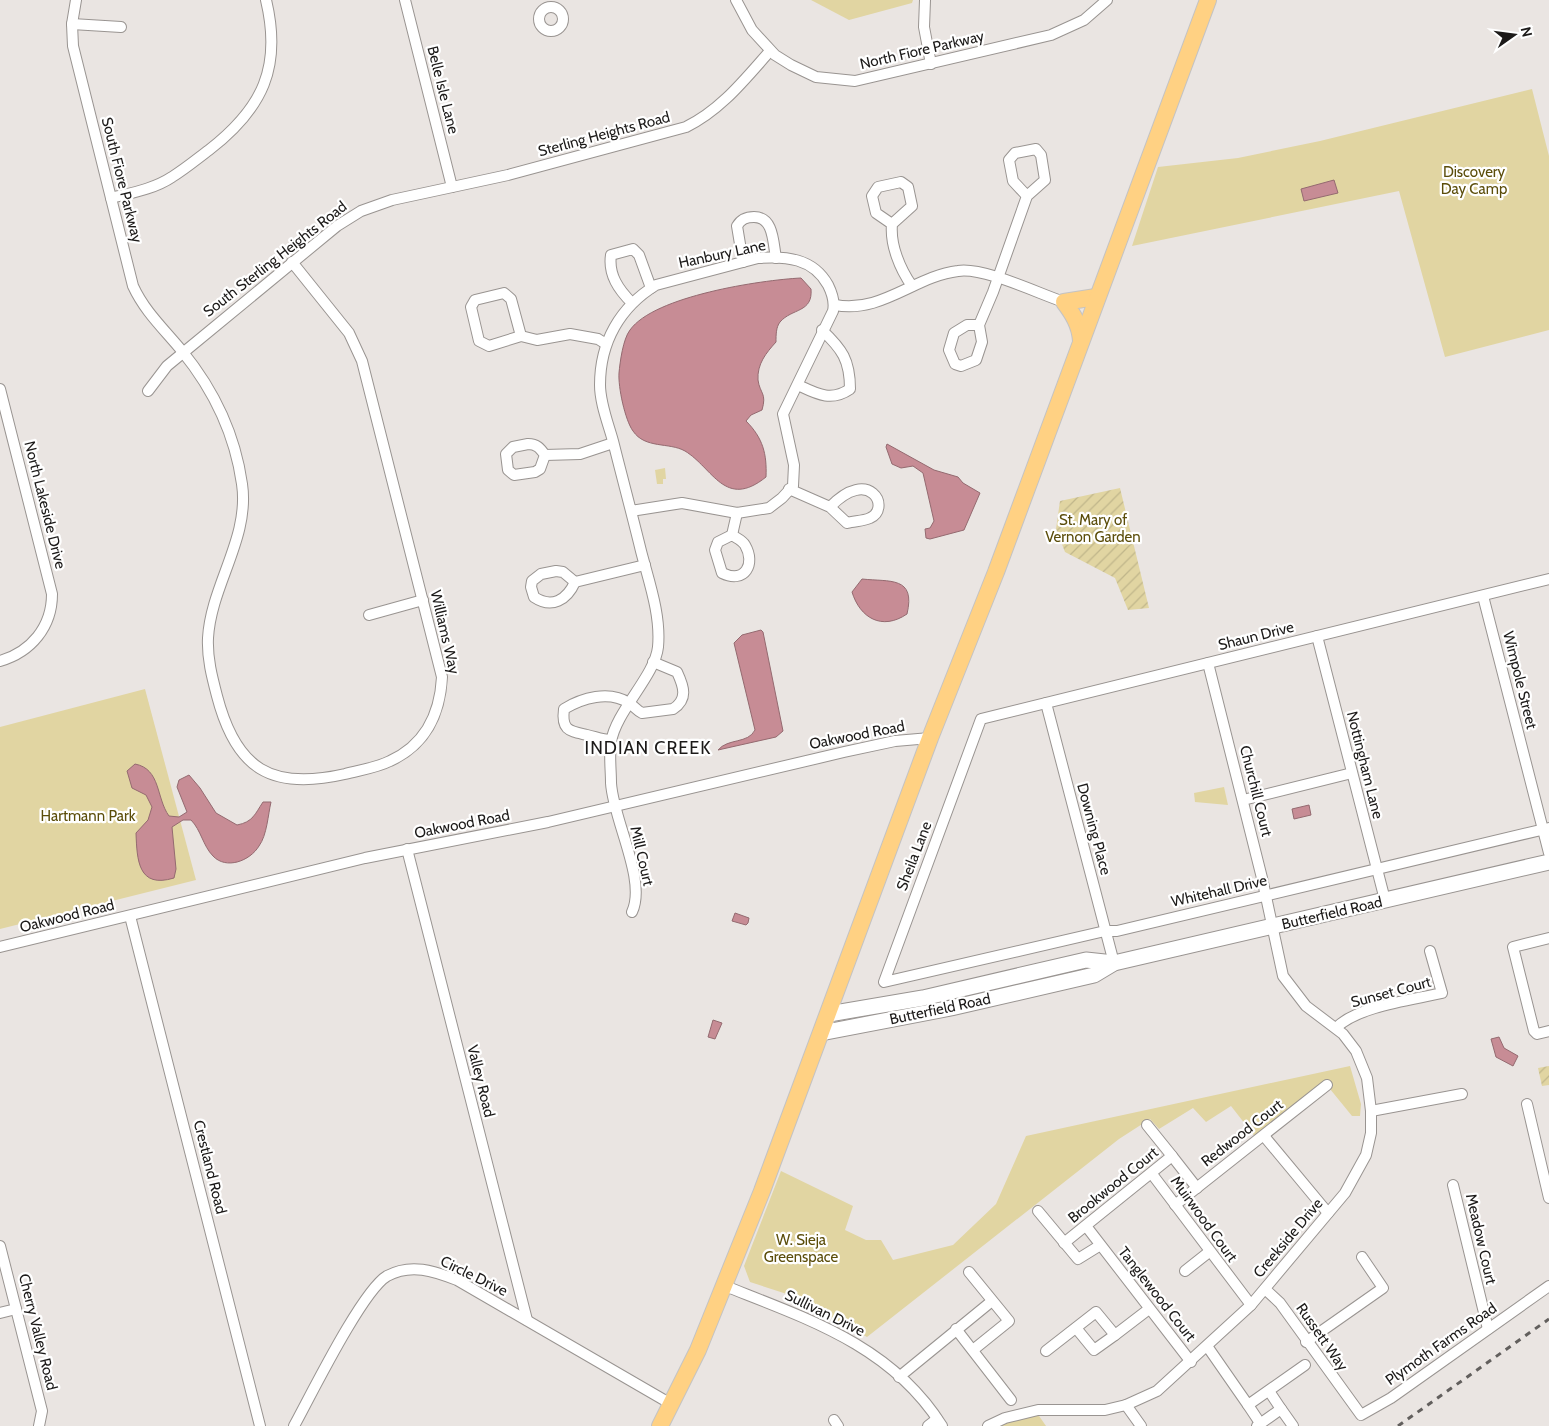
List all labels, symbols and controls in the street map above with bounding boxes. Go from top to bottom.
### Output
north arrow [1489,10,1539,60]
text: N [1517,25,1537,39]
street label: North Fiore Parkway [858,27,986,73]
street label: Belle Isle Lane [423,44,463,136]
street label: Sterling Heights Road [536,108,672,160]
street label: South Fiore Parkway [98,115,146,245]
park label: Discovery Day Camp [1441,163,1507,198]
street label: South Sterling Heights Road [200,197,350,321]
street label: Hanbury Lane [677,236,768,272]
street label: North Lakeside Drive [20,439,70,571]
park label: St. Mary of Vernon Garden [1045,511,1141,546]
street label: Williams Way [427,588,463,676]
street label: Shaun Drive [1216,618,1296,654]
street label: Wimpole Street [1499,629,1541,731]
street label: Nottingham Lane [1343,709,1387,821]
street label: Oakwood Road [808,717,906,753]
district label: INDIAN CREEK [585,737,711,759]
street label: Churchill Court [1236,744,1276,838]
street label: Downing Place [1073,781,1115,877]
street label: Oakwood Road [413,806,511,842]
park label: Hartmann Park [41,807,136,825]
street label: Sheila Lane [893,819,936,893]
street label: Mill Court [626,824,658,888]
street label: Whitehall Drive [1169,871,1269,911]
street label: Butterfield Road [1280,893,1384,933]
street label: Oakwood Road [18,896,116,936]
street label: Sunset Court [1349,973,1433,1011]
street label: Butterfield Road [888,990,992,1028]
street label: Valley Road [463,1043,499,1119]
street label: Redwood Court [1198,1096,1286,1170]
street label: Crestland Road [190,1118,230,1216]
street label: Brookwood Court [1064,1143,1162,1227]
street label: Muirwood Court [1167,1173,1241,1265]
street label: Meadow Court [1462,1192,1500,1286]
street label: Creekside Drive [1250,1194,1327,1281]
park label: W. Sieja Greenspace [764,1231,839,1266]
street label: Tanglewood Court [1114,1243,1200,1345]
street label: Circle Drive [438,1252,511,1300]
street label: Cherry Valley Road [15,1272,61,1392]
street label: Sullivan Drive [782,1286,868,1340]
street label: Plymoth Farms Road [1382,1299,1500,1389]
street label: Russett Way [1292,1300,1352,1375]

